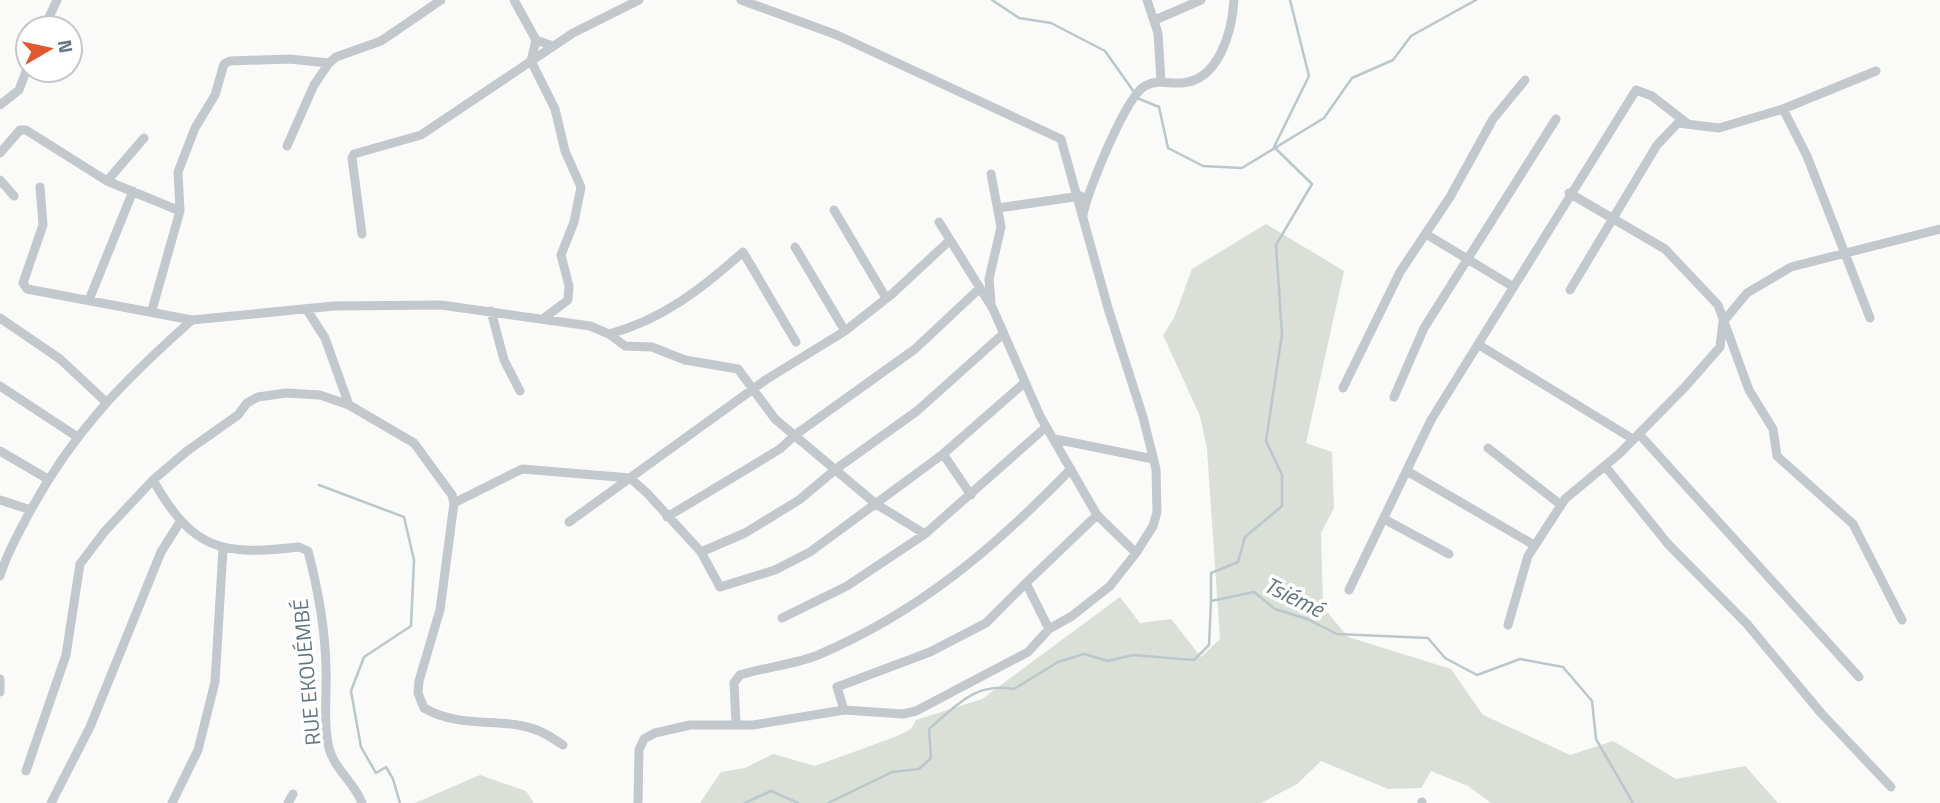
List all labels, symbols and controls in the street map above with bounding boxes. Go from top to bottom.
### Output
north arrow [14,14,84,84]
text: N [51,37,82,55]
water label: Tsiémé [1258,567,1332,627]
street label: RUE EKOUÉMBÉ [284,597,328,747]

